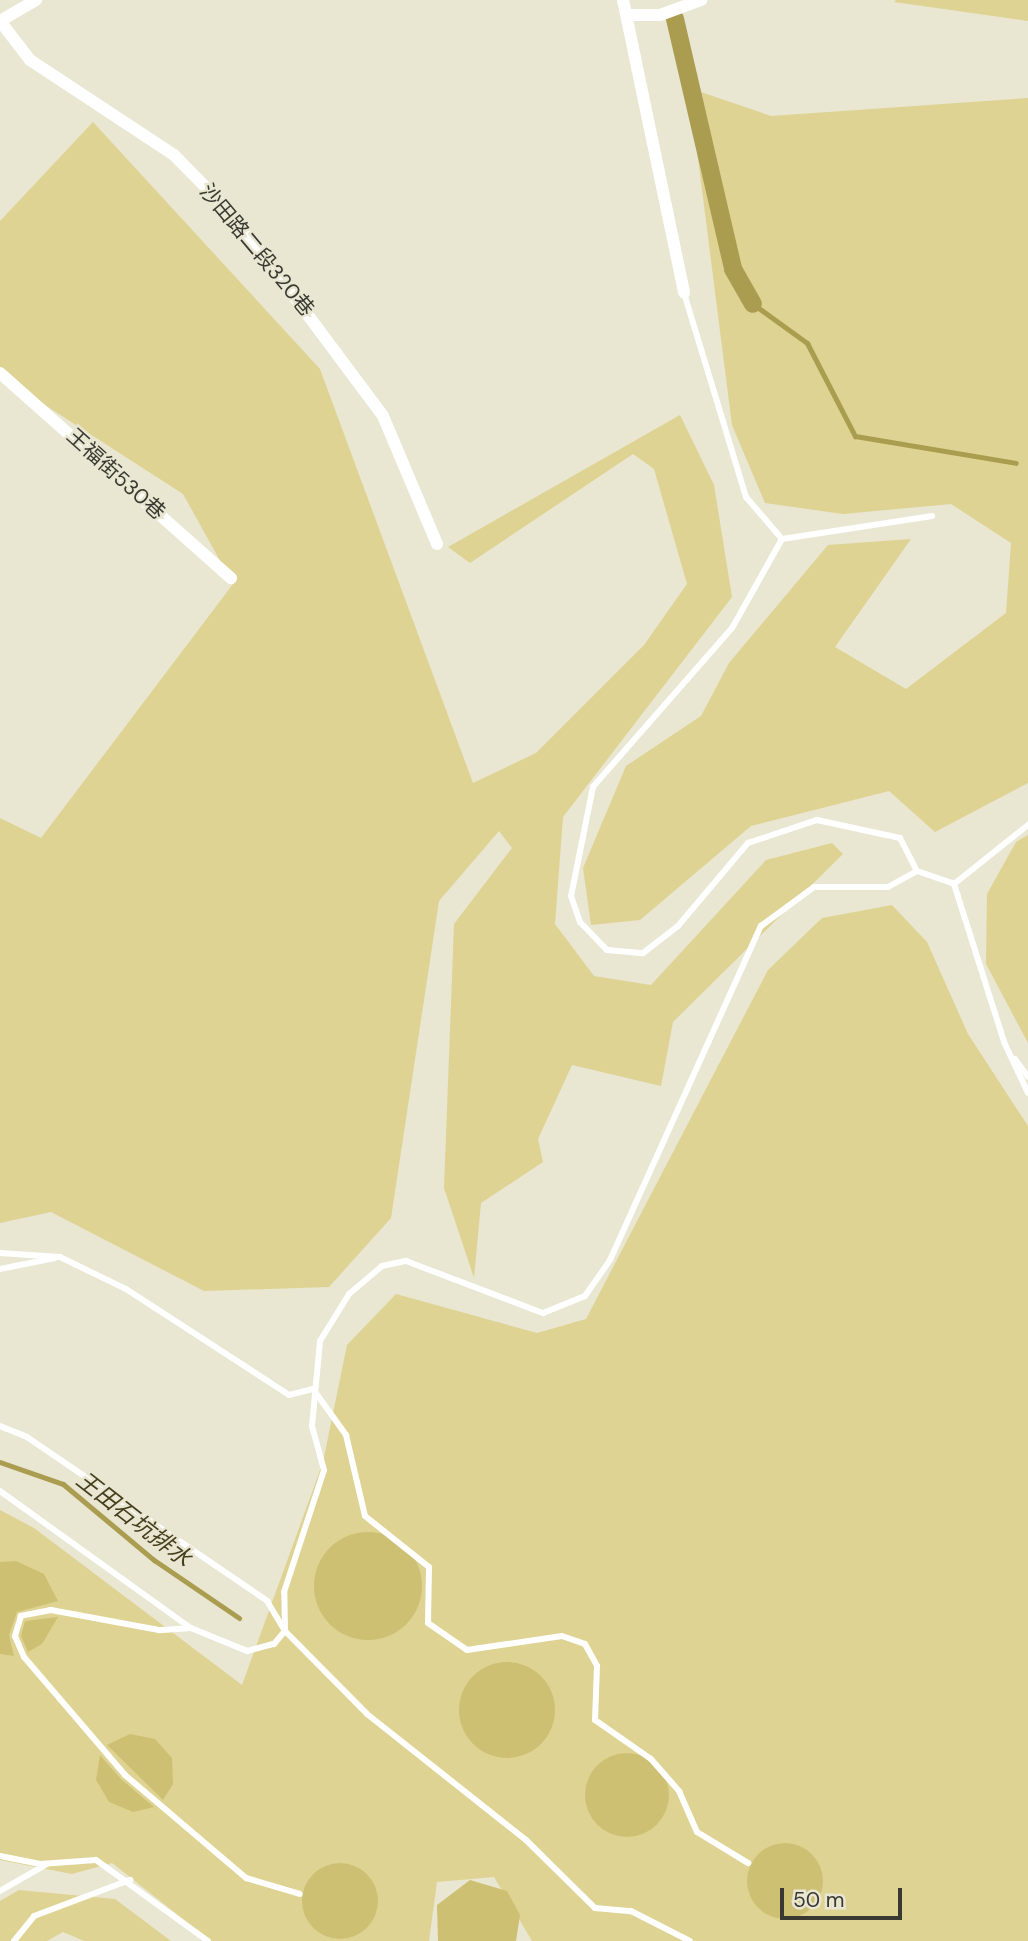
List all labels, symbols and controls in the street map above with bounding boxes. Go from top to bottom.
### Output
street label: 沙田路二段320巷 [194,179,320,321]
street label: 王福街530巷 [62,423,170,525]
water label: 王田石坑排水 [71,1466,197,1572]
scale bar [783,1874,906,1918]
text: 50 m [793,1886,844,1914]

